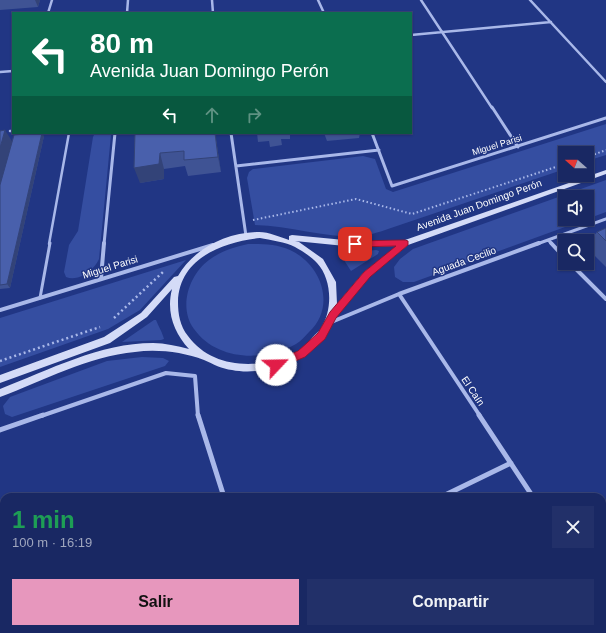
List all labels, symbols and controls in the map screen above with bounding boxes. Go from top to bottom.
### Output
icon: left [24,28,76,80]
text: 80 m [90,28,154,59]
text: Avenida Juan Domingo Perón [90,61,329,81]
icon: left [159,104,181,126]
icon: ahead [201,104,223,126]
icon: right [243,104,265,126]
street label: Miguel Parisi [471,133,523,157]
north arrow [558,146,594,182]
map controls [558,146,594,270]
street label: Avenida Juan Domingo Perón [415,177,543,233]
button: sound [558,190,594,226]
pin [338,227,372,261]
icon: arrive [344,233,366,255]
button: search [558,234,594,270]
street label: Aguada Cecilio [431,244,498,278]
street label: Miguel Parisi [81,253,139,281]
position arrow [255,344,297,386]
street label: El Caín [459,374,487,408]
text: 1 min [12,506,75,533]
button: close [552,506,594,548]
text: 100 m · 16:19 [12,535,92,550]
button: Salir [12,579,299,625]
button: Compartir [307,579,594,625]

